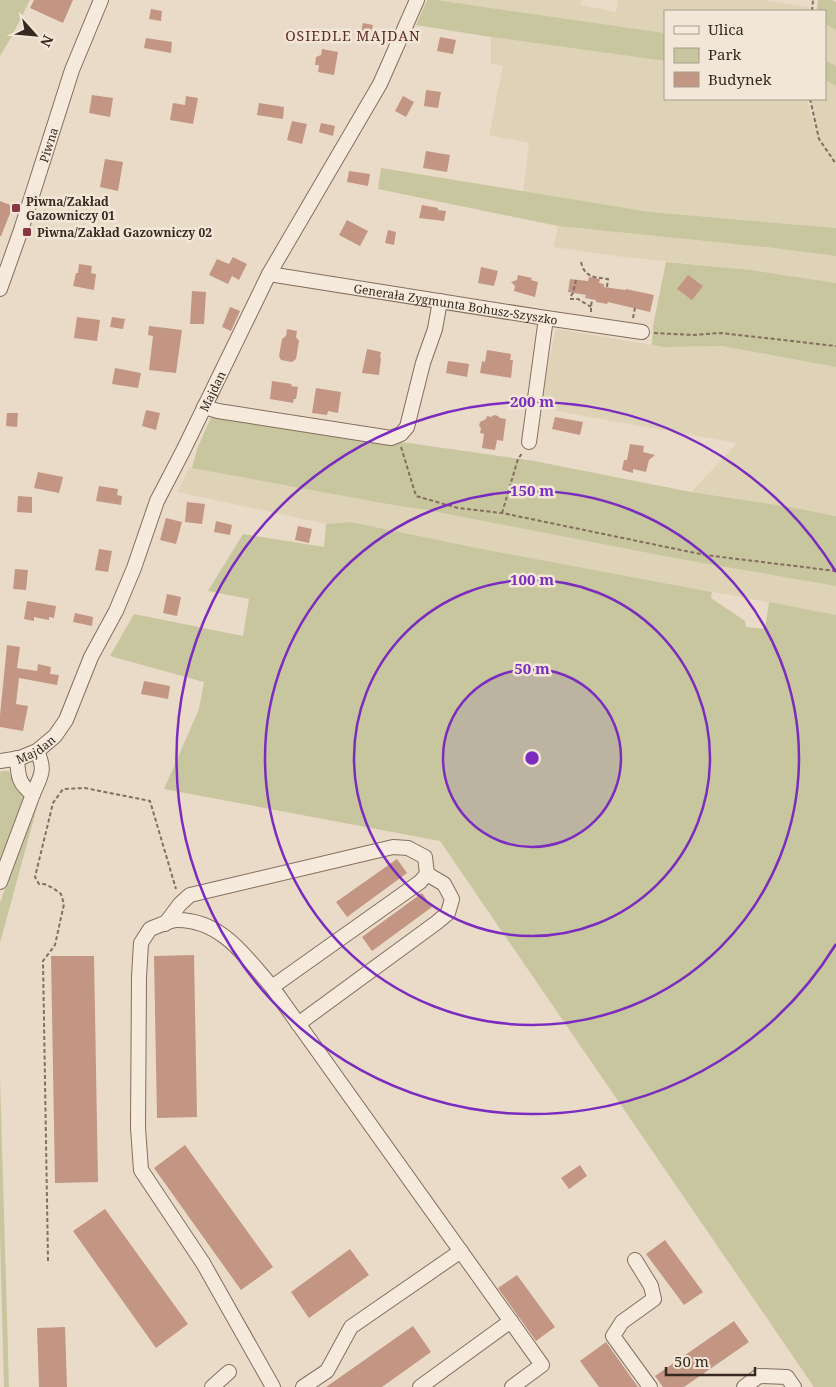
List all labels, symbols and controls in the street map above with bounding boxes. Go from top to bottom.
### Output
north arrow [10,10,60,60]
legend [664,10,826,100]
text: Ulica [708,19,744,39]
district label: OSIEDLE MAJDAN [285,26,421,45]
text: N [36,32,58,50]
text: Park [708,44,742,64]
text: Budynek [708,69,772,89]
street label: Piwna [35,125,62,165]
place label: Piwna/Zakład Gazowniczy 01 [26,193,115,224]
marker: Piwna/Zakład Gazowniczy 01 [10,202,22,214]
place label: Piwna/Zakład Gazowniczy 02 [37,224,212,241]
marker: Piwna/Zakład Gazowniczy 02 [21,226,33,238]
street label: Generała Zygmunta Bohusz-Szyszko [352,279,559,328]
street label: Majdan [195,368,229,414]
text: 200 m [510,391,554,411]
text: 150 m [510,480,554,500]
text: 100 m [510,569,554,589]
text: 50 m [514,658,550,678]
street label: Majdan [13,731,59,767]
centre of rings [523,749,541,767]
scale bar [666,1344,755,1376]
text: 50 m [674,1351,709,1371]

